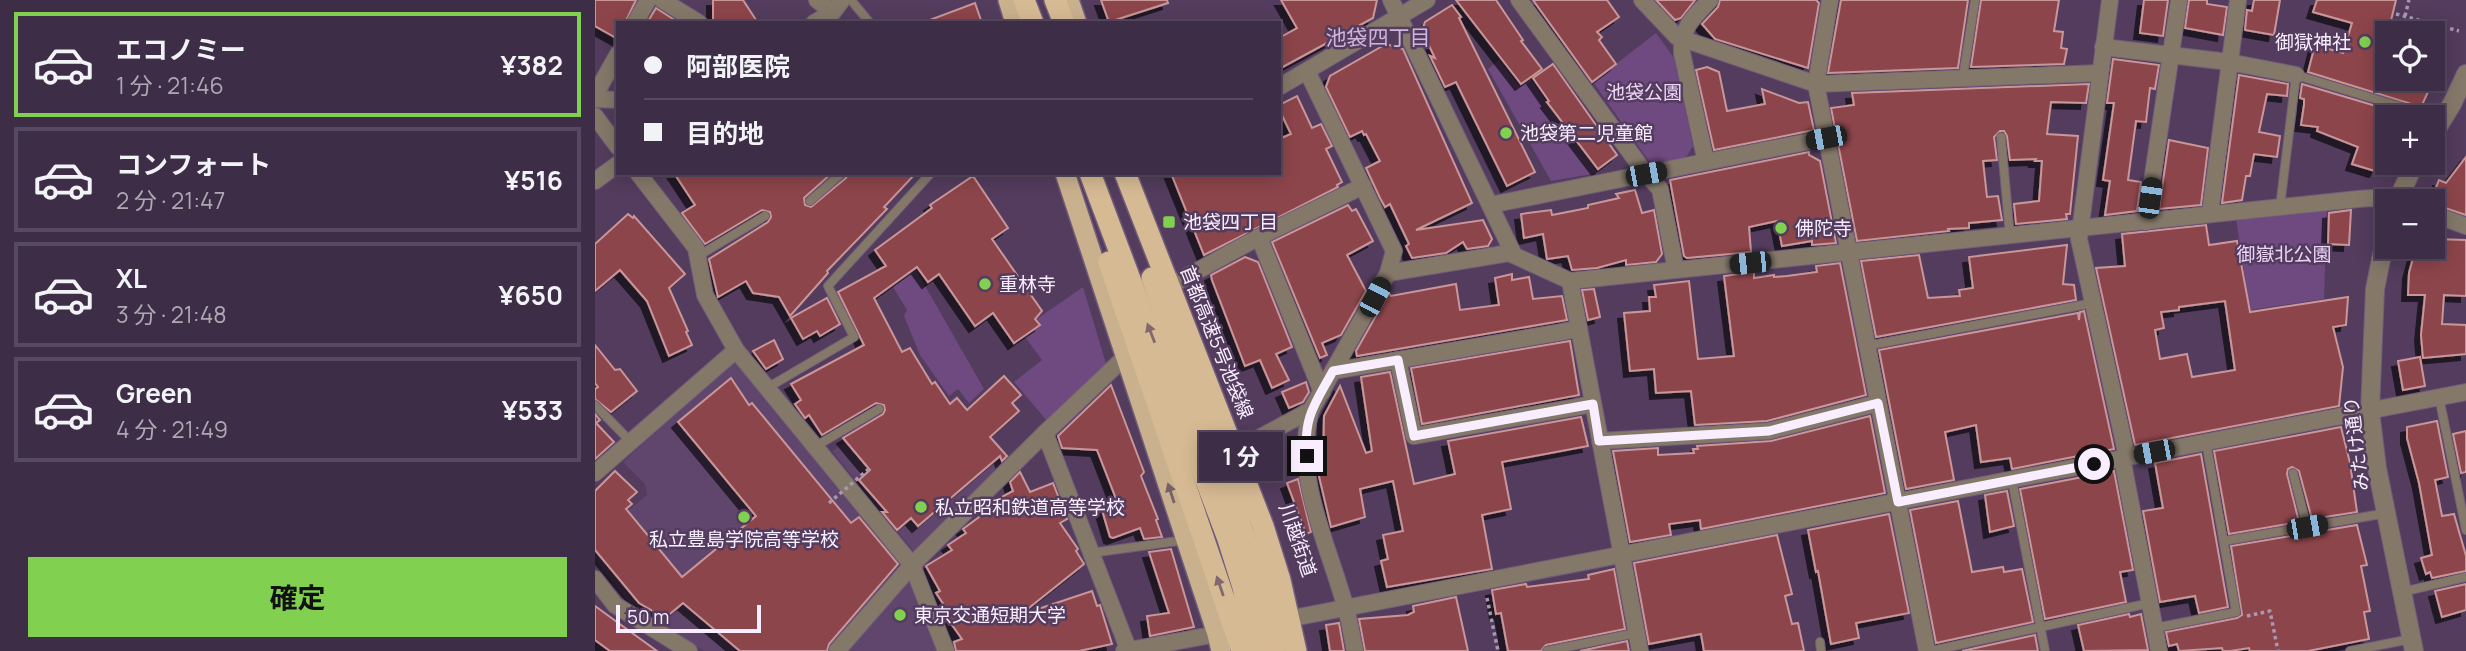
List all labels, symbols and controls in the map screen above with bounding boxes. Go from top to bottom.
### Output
map controls [2375,21,2445,259]
button: locate [2375,21,2445,91]
district label: 池袋四丁目 [1326,23,1431,51]
place label: 御獄神社 [2275,29,2351,55]
text: エコノミー [116,31,246,67]
icon: car [32,33,95,96]
marker: 御獄神社 [2357,34,2373,50]
text: ¥382 [501,47,563,83]
text: 阿部医院 [686,48,790,84]
text: 1 分 · 21:46 [116,69,224,101]
park label: 池袋公園 [1606,79,1682,105]
button: + [2375,105,2445,175]
text: 目的地 [686,115,764,151]
place label: 池袋第二児童館 [1520,120,1653,146]
car [1804,124,1849,152]
marker: 池袋第二児童館 [1498,125,1514,141]
text: コンフォート [116,146,271,182]
icon: car [32,148,95,211]
car [1624,160,1669,188]
text: ¥516 [504,162,563,198]
car [2137,176,2164,220]
text: 2 分 · 21:47 [116,184,225,216]
button: − [2375,189,2445,259]
place label: 池袋四丁目 [1183,209,1278,235]
marker: 池袋四丁目 [1161,214,1177,230]
place label: 佛陀寺 [1795,215,1852,241]
marker: 佛陀寺 [1773,220,1789,236]
park label: 御嶽北公園 [2236,241,2332,267]
car [1729,250,1772,276]
text: XL [116,260,147,296]
street label: 首都高速5号池袋線 [1174,262,1260,422]
icon: car [32,263,95,326]
place label: 重林寺 [999,271,1056,297]
car [1356,274,1395,320]
marker: 重林寺 [977,276,993,292]
text: ¥650 [499,277,563,313]
text: 3 分 · 21:48 [116,298,227,330]
one-way arrow [1145,323,1156,344]
text: Green [116,375,192,411]
icon: car [32,378,95,441]
text: ¥533 [502,392,563,428]
street label: みたけ通り [2337,395,2375,493]
text: 4 分 · 21:49 [116,413,228,445]
callout: 1 分 [1199,432,1283,480]
car [2132,438,2177,466]
text: 1 分 [1222,440,1260,472]
route end [1291,440,1323,472]
route start [2078,448,2110,480]
one-way arrow [1165,482,1175,503]
place label: 私立昭和鉄道高等学校 [935,494,1125,520]
marker: 私立昭和鉄道高等学校 [913,499,929,515]
street label: 川越街道 [1273,500,1323,580]
marker: 私立豊島学院高等学校 [736,509,752,525]
car [2285,513,2330,541]
place label: 私立豊島学院高等学校 [649,526,839,552]
button: 確定 [28,557,567,637]
one-way arrow [1214,576,1225,597]
scale bar [616,602,761,634]
place label: 東京交通短期大学 [914,602,1066,628]
text: 50 m [627,604,669,630]
marker: 東京交通短期大学 [892,607,908,623]

